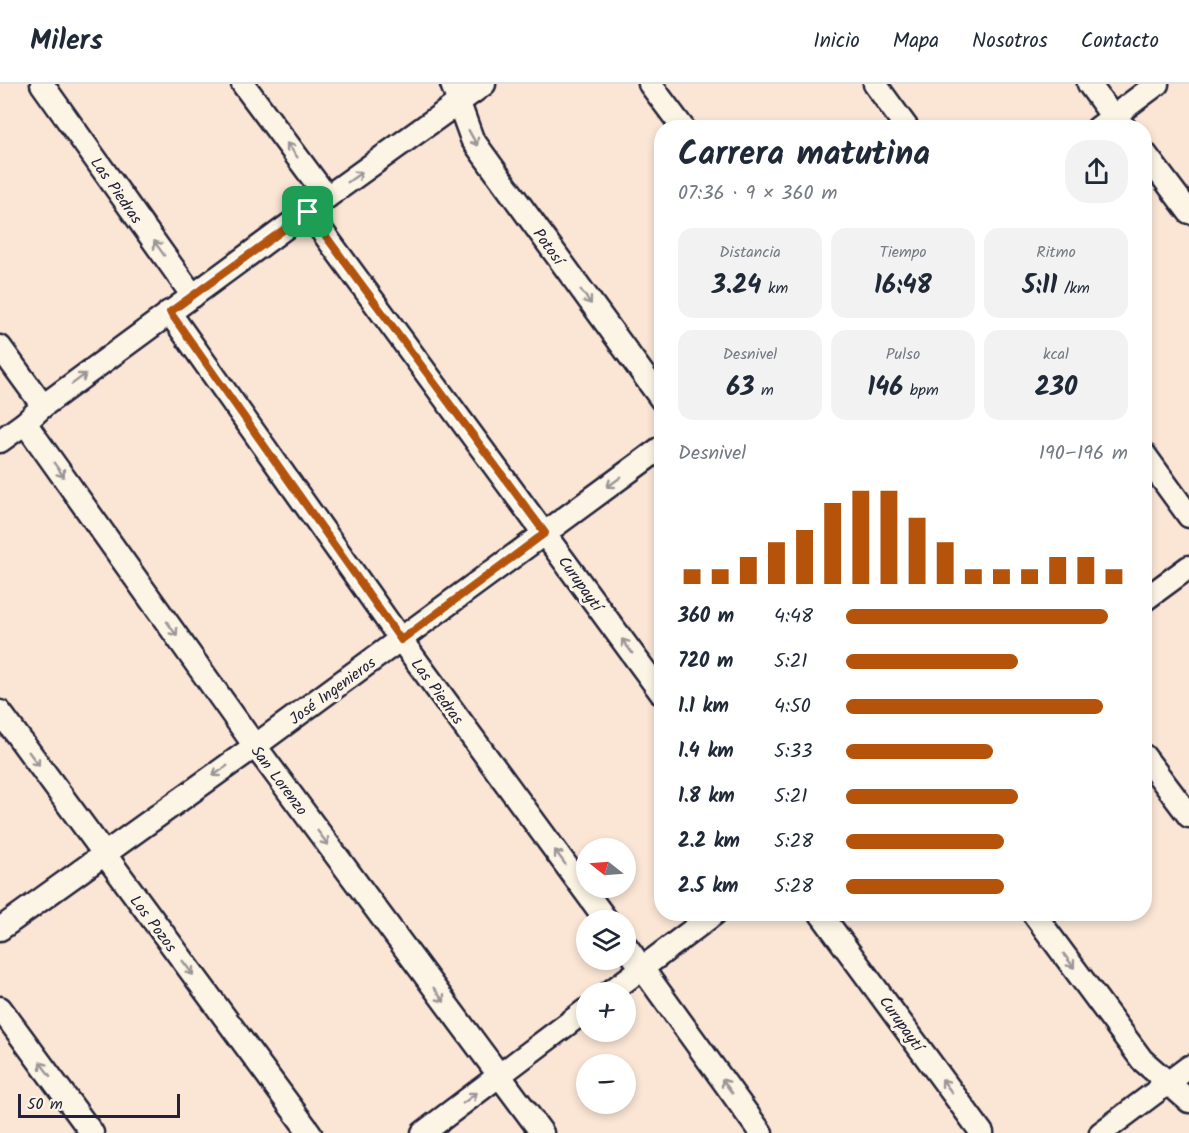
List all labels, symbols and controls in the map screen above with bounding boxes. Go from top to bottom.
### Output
text: Milers [30,19,103,64]
text: Inicio [813,25,860,58]
text: Mapa [893,25,939,58]
text: Nosotros [972,25,1048,58]
text: Contacto [1081,25,1159,58]
one-way arrow [467,129,479,146]
text: Carrera matutina [678,129,930,182]
button: share [1065,140,1128,203]
one-way arrow [286,142,298,158]
street label: Las Piedras [84,152,148,230]
one-way arrow [346,171,362,183]
text: 07:36 · 9 × 360 m [678,178,838,210]
pin [282,186,333,237]
icon: arrive [291,195,324,228]
street label: Potosí [526,223,571,272]
one-way arrow [153,240,165,256]
text: Distancia [719,240,781,265]
text: Tiempo [879,240,927,265]
text: Ritmo [1036,240,1076,265]
text: 3.24 [712,265,762,307]
text: 16:48 [874,265,932,307]
text: 5:11 [1022,265,1057,307]
text: km [762,276,788,301]
text: /km [1057,276,1090,301]
one-way arrow [580,288,593,304]
text: Desnivel [723,342,777,367]
text: Pulso [886,342,920,367]
text: kcal [1043,342,1069,367]
text: 63 [726,367,755,409]
text: 146 [867,367,903,409]
text: 230 [1035,367,1077,409]
one-way arrow [71,373,87,386]
text: m [755,378,774,403]
text: bpm [903,378,939,403]
text: Desnivel [678,438,746,470]
text: 190–196 m [1039,438,1128,470]
one-way arrow [53,462,65,478]
one-way arrow [607,476,623,488]
street label: Curupaytí [551,551,610,618]
text: 360 m [678,601,734,633]
text: 4:48 [774,601,813,633]
one-way arrow [166,621,178,637]
one-way arrow [621,639,633,655]
text: 720 m [678,646,733,678]
text: 5:21 [774,646,808,678]
street label: José Ingenieros [284,651,382,731]
street label: Las Piedras [404,653,470,730]
text: 1.1 km [678,691,729,723]
text: 4:50 [774,691,811,723]
text: 1.4 km [678,736,734,768]
text: 5:33 [774,736,813,768]
street label: San Lorenzo [244,741,314,821]
one-way arrow [28,751,40,767]
one-way arrow [212,765,229,777]
text: 1.8 km [678,781,735,813]
text: 5:21 [774,781,808,813]
text: 2.2 km [678,826,740,858]
text: 5:28 [774,826,813,858]
one-way arrow [317,830,329,846]
north arrow [576,838,636,898]
map controls [576,838,636,1114]
one-way arrow [554,849,566,865]
text: 2.5 km [678,871,738,903]
text: 5:28 [774,871,813,903]
street label: Los Pozos [123,890,183,958]
button: layers [576,910,636,970]
one-way arrow [1063,952,1075,968]
one-way arrow [181,960,194,976]
button: + [576,982,636,1042]
one-way arrow [433,986,446,1002]
street label: Curupaytí [872,991,931,1058]
button: − [576,1054,636,1114]
one-way arrow [39,1062,51,1078]
one-way arrow [721,1078,733,1094]
one-way arrow [941,1078,954,1094]
scale bar [18,1091,180,1118]
text: 50 m [27,1092,63,1117]
one-way arrow [462,1092,478,1104]

